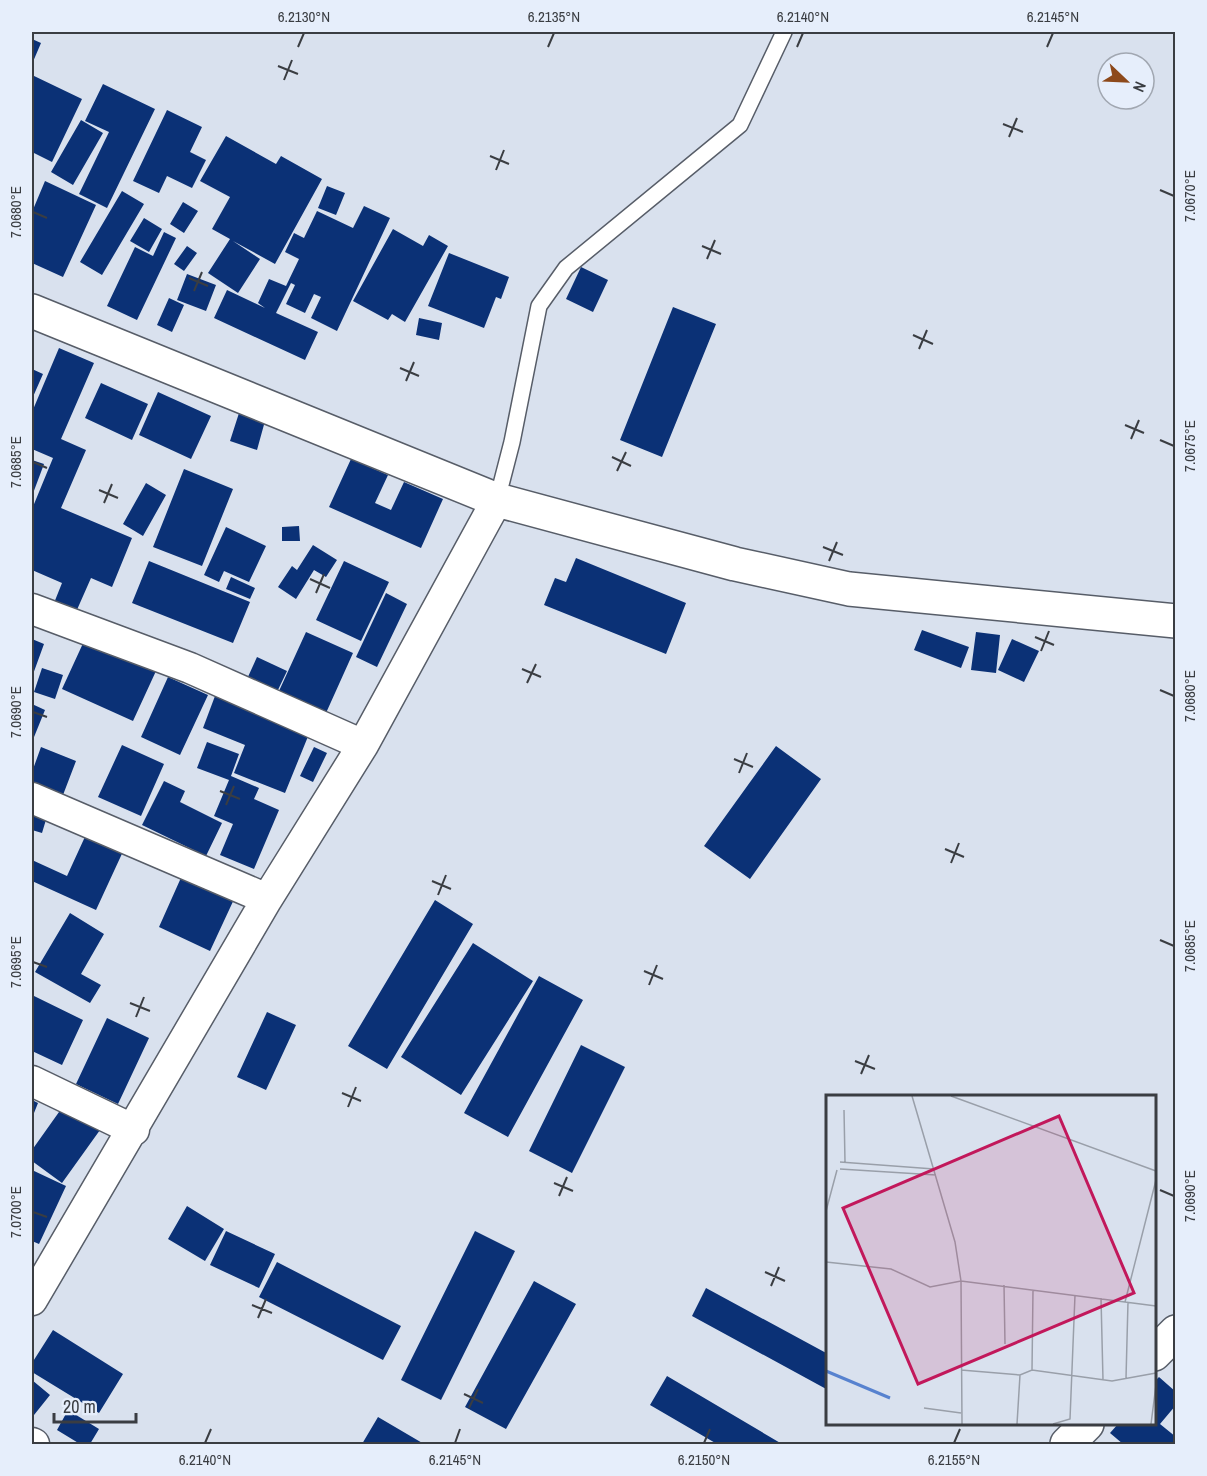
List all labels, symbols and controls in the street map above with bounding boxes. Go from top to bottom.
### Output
text: 6.2130°N [278,6,330,27]
text: 6.2135°N [528,6,580,27]
text: 6.2140°N [777,6,829,27]
text: 6.2145°N [1027,6,1079,27]
north arrow [1096,51,1156,111]
text: N [1128,78,1152,96]
text: 7.0670°E [1179,170,1200,222]
text: 7.0680°E [5,186,26,238]
text: 7.0675°E [1179,420,1200,472]
text: 7.0685°E [5,436,26,488]
text: 7.0680°E [1179,670,1200,722]
text: 7.0690°E [5,686,26,738]
text: 7.0685°E [1179,920,1200,972]
text: 7.0695°E [5,936,26,988]
inset map [826,1095,1156,1425]
text: 7.0690°E [1179,1170,1200,1222]
text: 7.0700°E [5,1186,26,1238]
scale bar [54,1386,136,1424]
text: 20 m [63,1394,96,1419]
text: 6.2140°N [179,1449,231,1470]
text: 6.2145°N [429,1449,481,1470]
text: 6.2150°N [678,1449,730,1470]
text: 6.2155°N [928,1449,980,1470]

